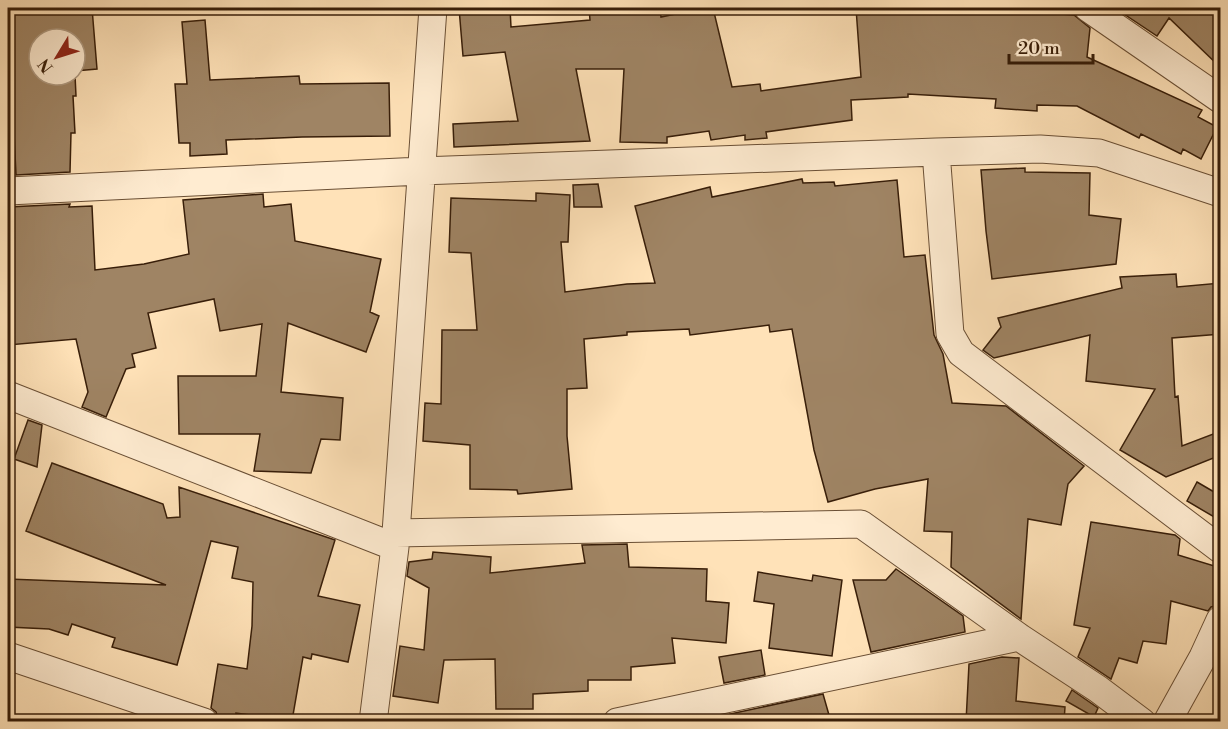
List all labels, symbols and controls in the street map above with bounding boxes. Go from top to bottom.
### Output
north arrow [27,27,87,87]
scale bar [1009,27,1093,65]
text: 20 m [1018,37,1060,60]
text: N [34,54,58,77]

